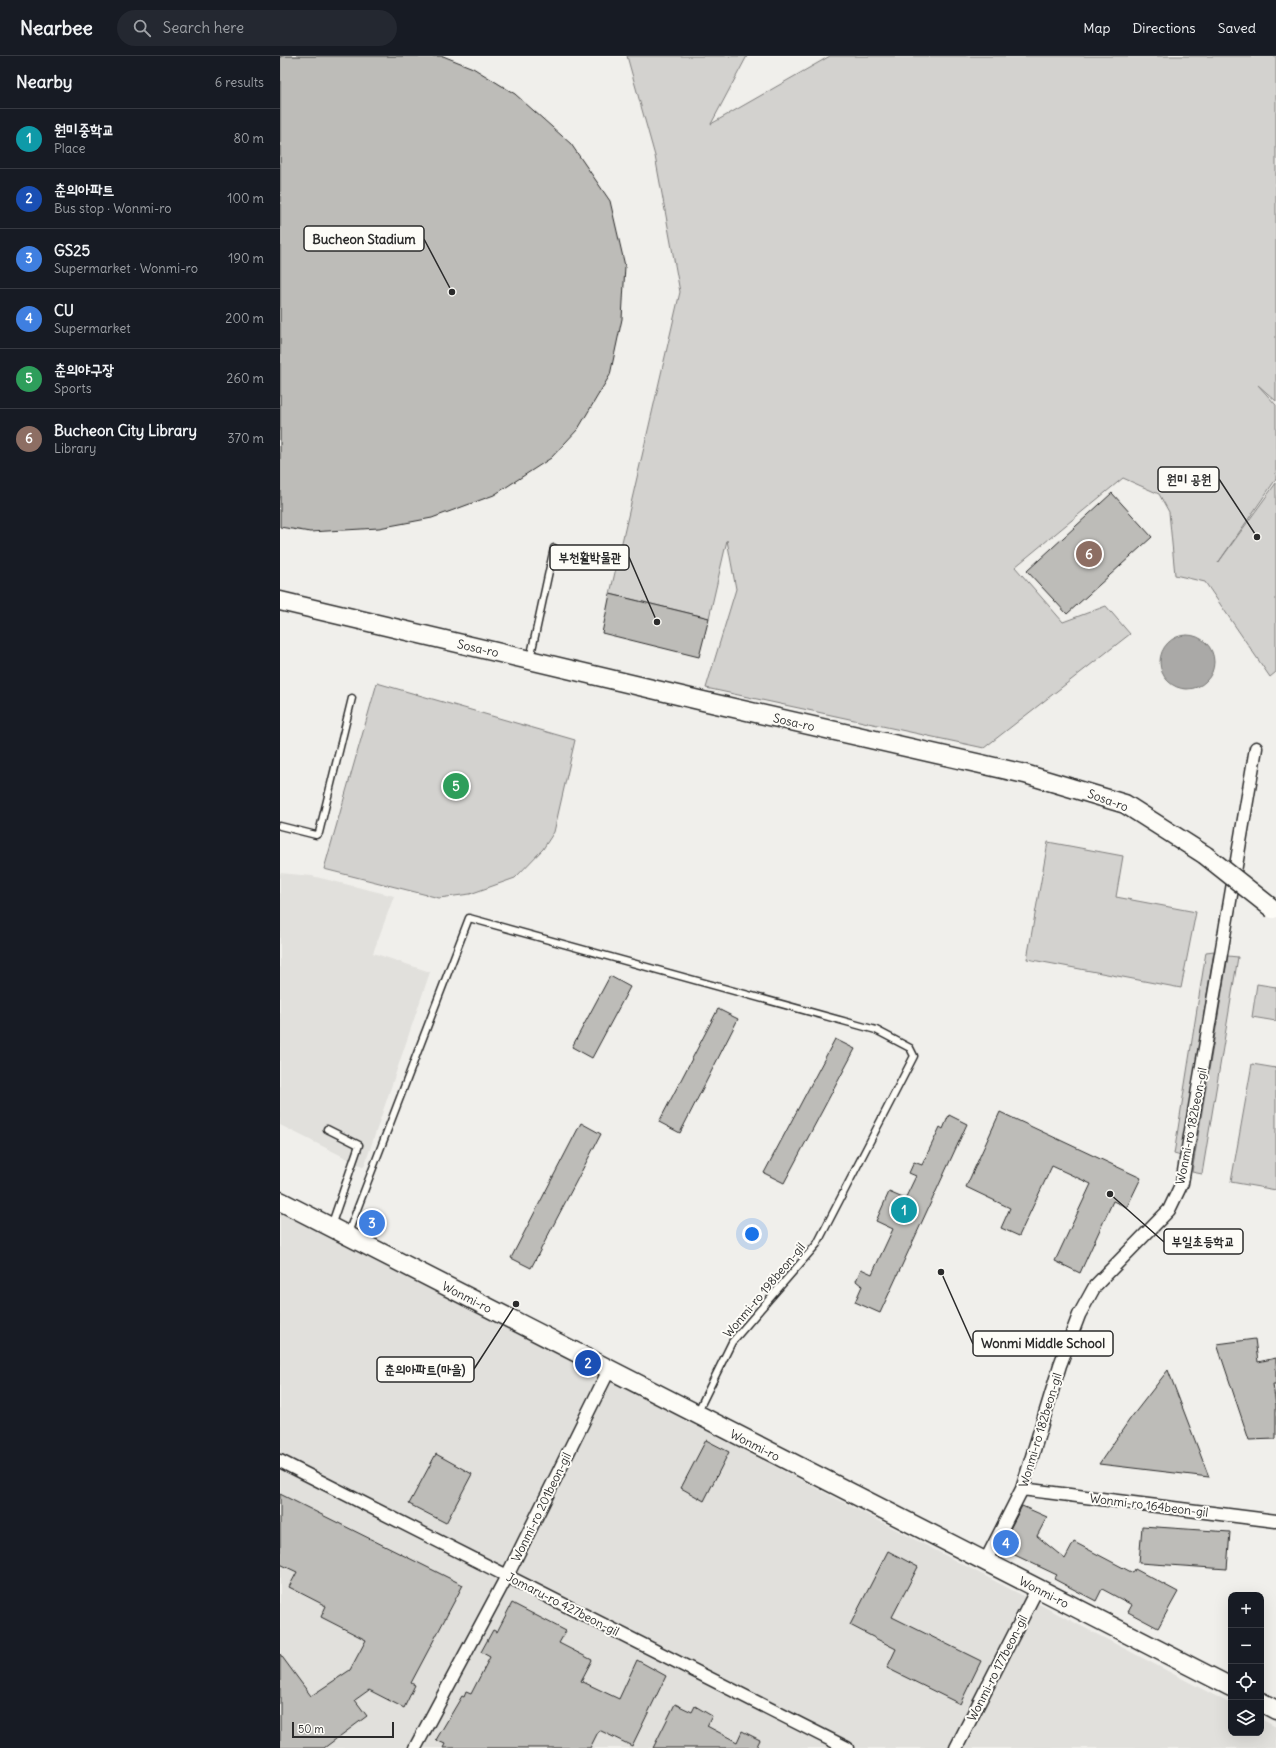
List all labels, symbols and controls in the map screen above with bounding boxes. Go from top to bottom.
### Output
search box [117,10,397,46]
text: Nearbee [20,16,93,40]
icon: search [131,17,153,39]
text: Search here [163,18,244,37]
text: Map [1083,19,1110,37]
text: Directions [1132,19,1196,37]
text: Saved [1218,19,1256,37]
text: Nearby [16,71,72,93]
text: 6 results [215,74,264,91]
text: 원미중학교 [54,120,114,139]
text: 1 [26,130,32,147]
text: 80 m [233,130,264,147]
text: Place [54,140,85,157]
text: 춘의아파트 [54,180,114,199]
text: 2 [25,190,33,207]
text: 100 m [227,190,264,207]
text: Bus stop · Wonmi-ro [54,200,172,217]
callout: Bucheon Stadium [304,226,424,251]
text: Bucheon Stadium [312,231,416,248]
text: GS25 [54,241,90,260]
text: 3 [25,250,33,267]
text: 190 m [228,250,264,267]
text: Supermarket · Wonmi-ro [54,260,198,277]
text: CU [54,301,74,320]
text: 4 [25,310,33,327]
text: 200 m [225,310,264,327]
text: Supermarket [54,320,131,337]
text: 춘의야구장 [54,360,114,379]
text: 5 [25,370,33,387]
text: 260 m [226,370,264,387]
text: Sports [54,380,92,397]
text: Bucheon City Library [54,421,197,440]
text: 6 [25,430,33,447]
text: 370 m [227,430,264,447]
text: Library [54,440,96,457]
callout: 원미 공원 [1158,467,1219,492]
text: 원미 공원 [1167,471,1211,488]
pin: 6 [1076,539,1102,569]
callout: 부천활박물관 [550,545,629,570]
text: 부천활박물관 [559,549,622,566]
street label: Sosa-ro [456,636,500,660]
street label: Sosa-ro [772,710,816,734]
pin: 5 [443,771,469,801]
street label: Sosa-ro [1086,786,1131,814]
street label: Wonmi-ro 182beon-gil [1172,1066,1210,1186]
pin: 1 [891,1195,917,1225]
pin: 3 [359,1208,385,1238]
your location [742,1224,762,1244]
callout: 부일초등학교 [1164,1229,1243,1254]
text: 부일초등학교 [1172,1233,1234,1250]
street label: Wonmi-ro 198beon-gil [720,1239,808,1341]
street label: Wonmi-ro [440,1278,495,1316]
callout: Wonmi Middle School [973,1331,1113,1356]
text: Wonmi Middle School [981,1335,1105,1352]
pin: 2 [575,1348,601,1378]
callout: 춘의아파트(마을) [377,1357,474,1382]
text: 춘의아파트(마을) [384,1361,466,1378]
street label: Wonmi-ro 182beon-gil [1015,1371,1065,1489]
street label: Wonmi-ro [728,1426,783,1464]
street label: Wonmi-ro 201beon-gil [508,1450,574,1564]
street label: Wonmi-ro 164beon-gil [1089,1490,1209,1520]
pin: 4 [993,1528,1019,1558]
street label: Jomaru-ro 427beon-gil [504,1569,622,1639]
street label: Wonmi-ro [1017,1573,1072,1611]
map controls [1228,1592,1264,1736]
button: + [1228,1592,1264,1628]
street label: Wonmi-ro 177beon-gil [964,1612,1030,1724]
button: − [1228,1628,1264,1664]
button: locate [1228,1664,1264,1700]
button: layers [1228,1700,1264,1736]
scale bar [292,1720,394,1739]
text: 50 m [298,1722,324,1736]

